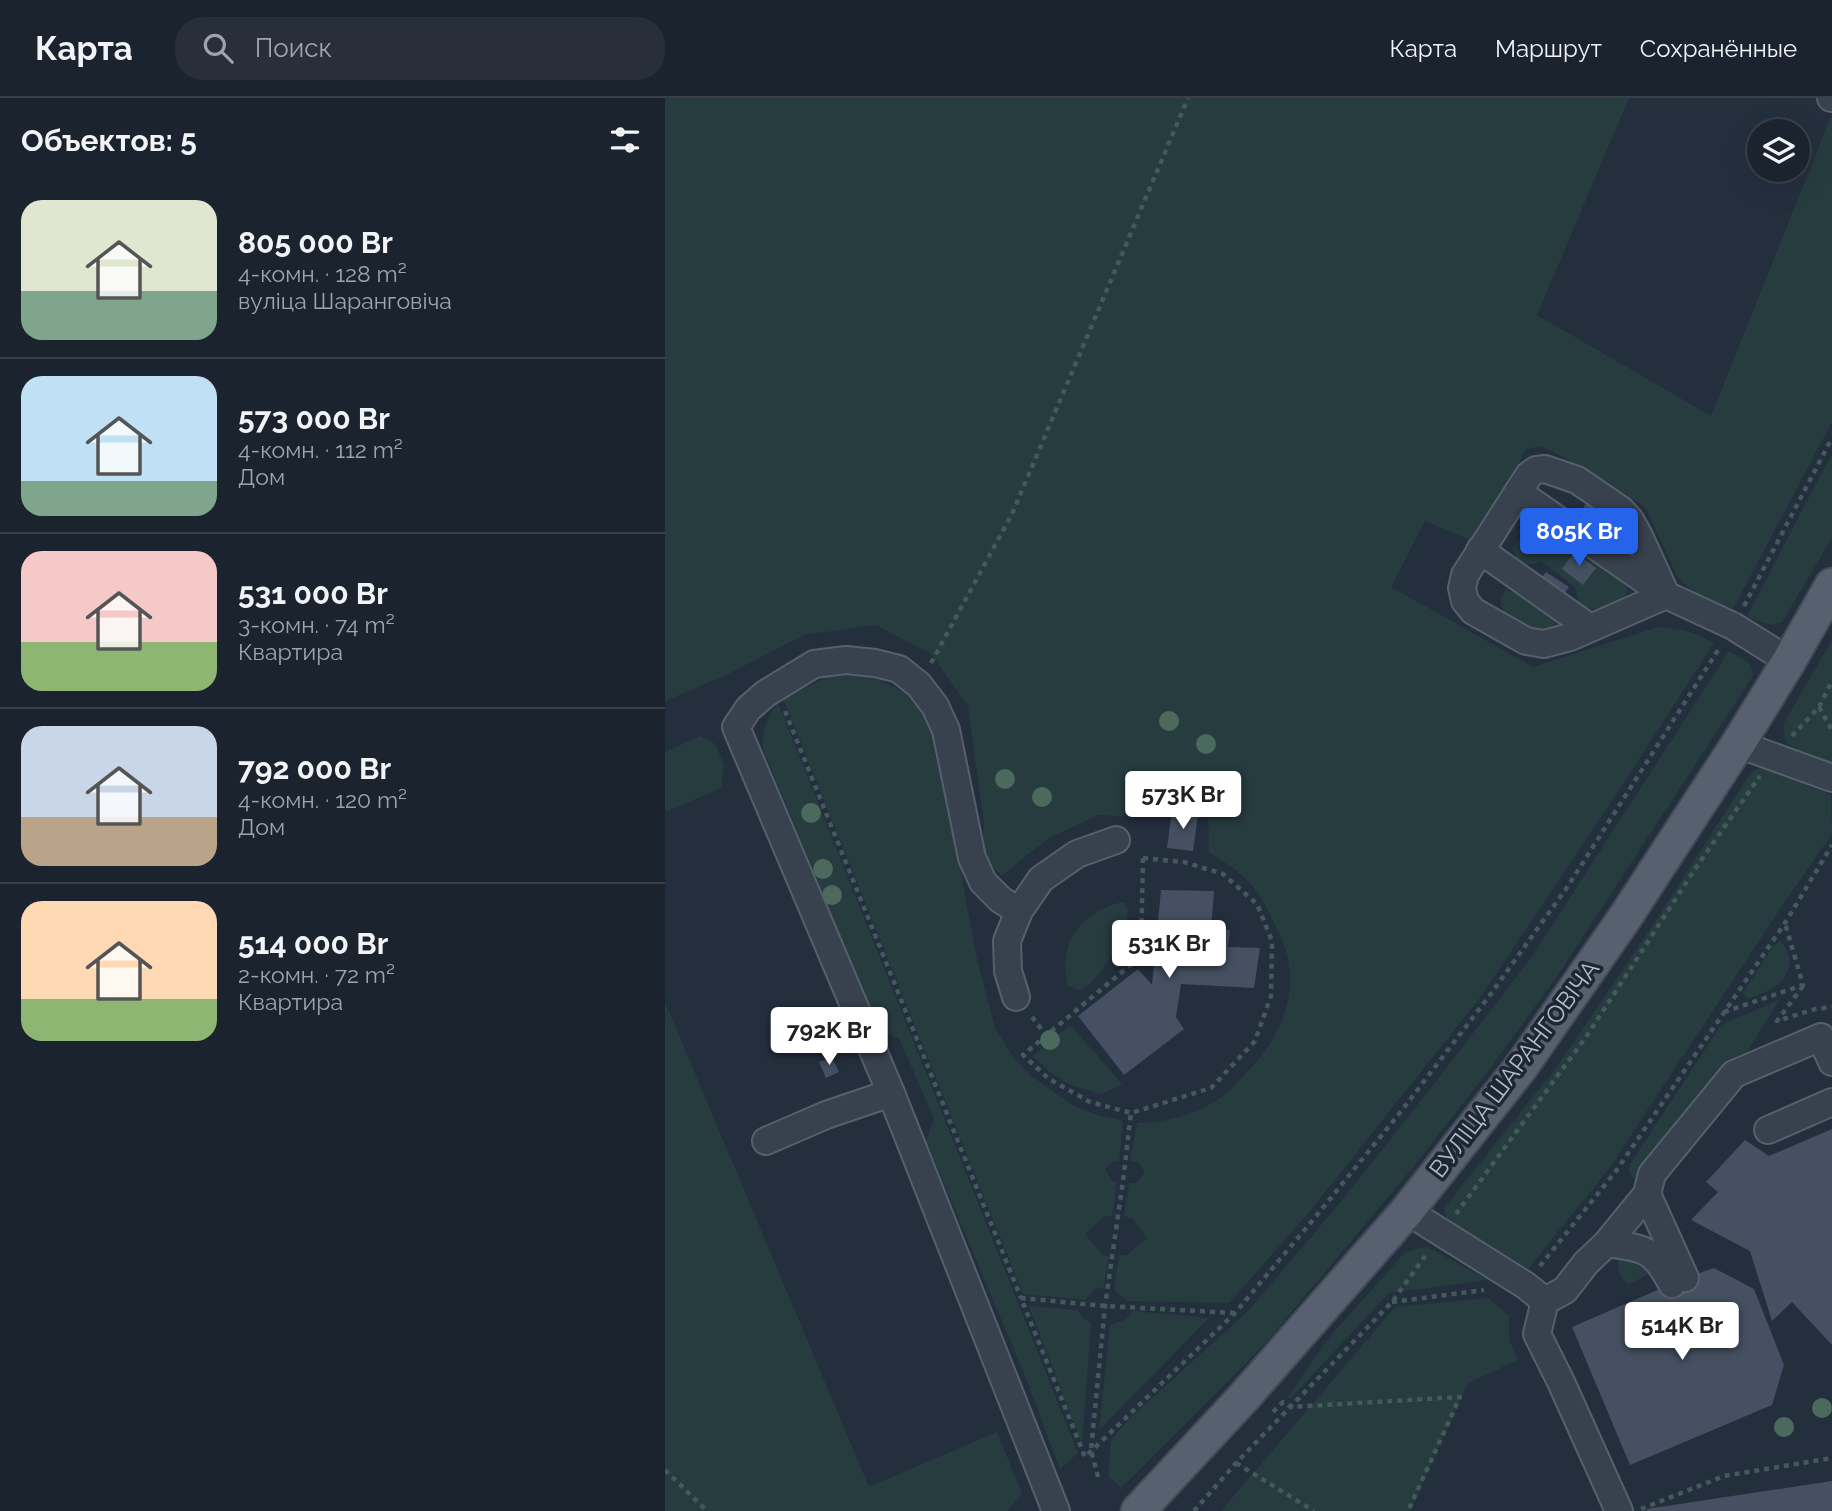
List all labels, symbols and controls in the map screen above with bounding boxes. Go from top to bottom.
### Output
search box [175,17,665,80]
text: Карта [35,29,133,68]
icon: search [199,29,237,67]
text: Поиск [255,33,332,63]
text: Карта [1389,34,1457,63]
text: Маршрут [1495,34,1602,63]
text: Сохранённые [1640,34,1797,63]
map controls [1747,119,1810,182]
button: layers [1747,119,1810,182]
icon: filters [606,121,644,159]
text: Объектов: 5 [21,123,197,158]
text: 805 000 Br [238,225,393,260]
icon: home [77,228,161,312]
text: 4-комн. · 128 m² [238,260,407,287]
text: вуліца Шаранговіча [238,287,452,314]
text: 573 000 Br [238,401,390,436]
icon: home [77,404,161,488]
text: 4-комн. · 112 m² [238,436,403,463]
text: Дом [238,463,285,490]
pin: 805K Br [1514,508,1644,568]
text: 805K Br [1536,517,1622,544]
text: 531 000 Br [238,576,388,611]
icon: home [77,579,161,663]
text: 3-комн. · 74 m² [238,611,395,638]
text: Квартира [238,638,343,665]
text: 792 000 Br [238,751,391,786]
icon: home [77,754,161,838]
pin: 573K Br [1118,772,1248,831]
text: 573K Br [1141,780,1225,807]
text: 4-комн. · 120 m² [238,786,407,813]
text: Дом [238,813,285,840]
pin: 531K Br [1104,920,1234,980]
text: 514 000 Br [238,926,388,961]
icon: home [77,929,161,1013]
text: 531K Br [1128,929,1210,956]
street label: ВУЛІЦА ШАРАНГОВІЧА [1423,955,1605,1183]
text: 2-комн. · 72 m² [238,961,395,988]
text: Квартира [238,988,343,1015]
pin: 792K Br [764,1007,894,1067]
text: 792K Br [787,1016,871,1043]
pin: 514K Br [1617,1302,1747,1362]
text: 514K Br [1641,1311,1723,1338]

